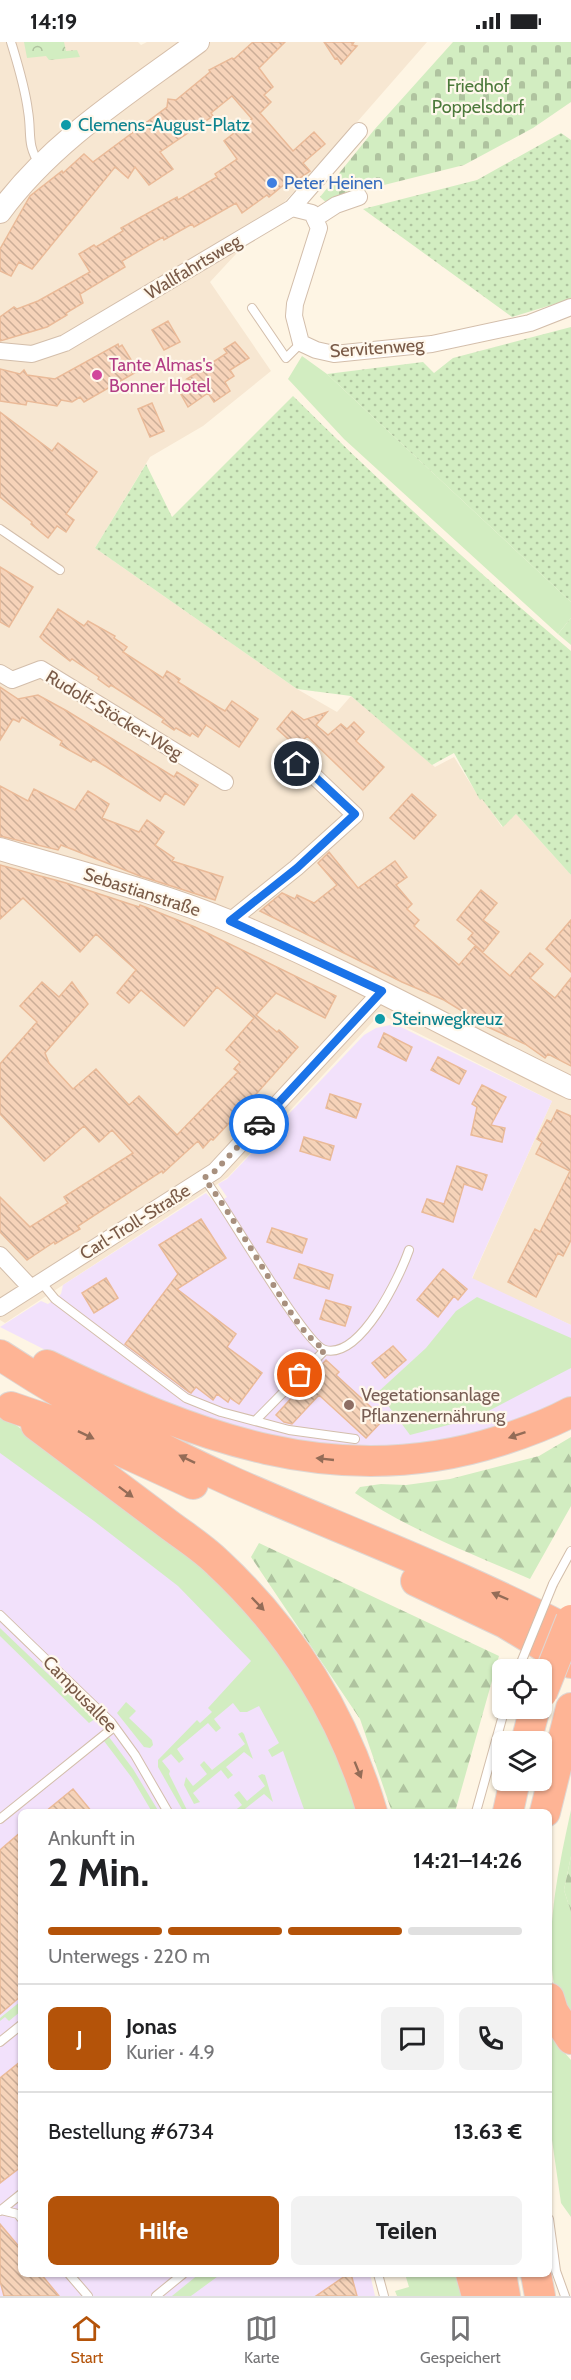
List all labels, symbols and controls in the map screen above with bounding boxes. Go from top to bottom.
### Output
text: 14:19 [30,8,77,35]
park label: Friedhof Poppelsdorf [432,75,524,118]
place label: Clemens-August-Platz [78,114,250,136]
marker: Clemens-August-Platz [59,118,73,132]
place label: Peter Heinen [284,172,383,194]
marker: Peter Heinen [265,176,279,190]
street label: Wallfahrtsweg [141,229,246,304]
street label: Servitenweg [329,334,426,362]
place label: Tante Almas's Bonner Hotel [109,354,213,397]
marker: Tante Almas's Bonner Hotel [90,368,104,382]
street label: Rudolf-Stöcker-Weg [42,665,187,765]
pin [271,738,322,789]
icon: home [280,747,313,780]
street label: Sebastianstraße [81,863,203,921]
place label: Steinwegkreuz [392,1008,503,1030]
marker: Steinwegkreuz [373,1012,387,1026]
courier [229,1094,289,1154]
icon: car [243,1108,276,1141]
street label: Carl-Troll-Straße [76,1179,194,1265]
pin [274,1349,325,1400]
icon: bag [283,1358,316,1391]
place label: Vegetationsanlage Pflanzenernährung [361,1384,506,1427]
marker: Vegetationsanlage Pflanzenernährung [342,1398,356,1412]
one-way arrow [77,1430,94,1439]
one-way arrow [508,1430,526,1440]
one-way arrow [316,1454,335,1464]
one-way arrow [178,1455,195,1464]
one-way arrow [117,1486,133,1498]
one-way arrow [491,1591,509,1601]
one-way arrow [251,1597,265,1612]
street label: Campusallee [38,1651,122,1737]
map controls [492,1659,552,1791]
button: locate [492,1659,552,1719]
button: layers [492,1731,552,1791]
one-way arrow [354,1761,364,1779]
text: Ankunft in [48,1826,135,1850]
text: 14:21–14:26 [413,1847,522,1874]
text: 2 Min. [48,1848,149,1896]
text: Unterwegs · 220 m [48,1944,210,1968]
button: chat [381,2007,444,2070]
button: phone [459,2007,522,2070]
text: Jonas [126,2013,177,2040]
text: J [76,2025,83,2052]
text: Kurier · 4.9 [126,2040,215,2064]
text: Bestellung #6734 [48,2118,214,2145]
text: 13.63 € [454,2118,522,2145]
button: Hilfe [48,2196,279,2265]
button: Teilen [291,2196,522,2265]
tab: Start [70,2312,103,2367]
tab: Karte [244,2312,279,2367]
tab: Gespeichert [420,2312,501,2367]

